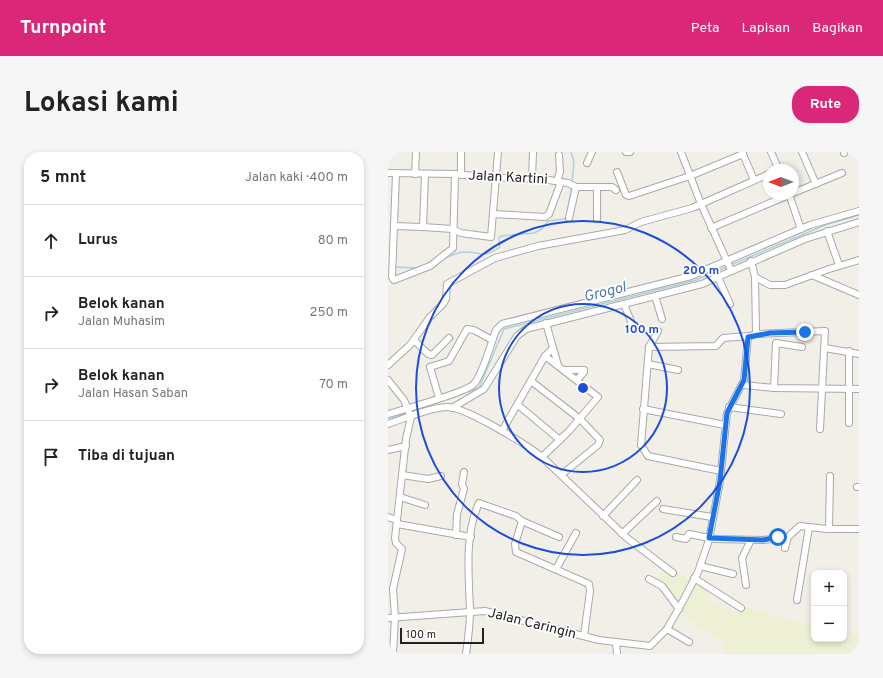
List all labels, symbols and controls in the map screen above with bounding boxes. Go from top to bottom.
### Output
text: Turnpoint [20,16,106,40]
text: Peta [691,20,719,37]
text: Lapisan [741,20,790,37]
text: Bagikan [812,20,863,37]
text: Lokasi kami [24,86,179,122]
button: Rute [792,86,859,123]
north arrow [763,164,799,200]
text: 5 mnt [40,167,86,189]
street label: Jalan Kartini [468,167,548,189]
text: Jalan kaki · 400 m [245,170,348,186]
icon: ahead [40,230,62,252]
text: Lurus [78,231,118,250]
text: 80 m [318,233,348,249]
text: 200 m [683,263,719,279]
water label: Grogol [582,278,629,307]
text: Belok kanan [78,295,165,314]
icon: right [40,302,62,324]
text: 250 m [310,305,348,321]
text: Jalan Muhasim [78,314,165,330]
text: 100 m [625,322,659,338]
route end [796,323,814,341]
text: Belok kanan [78,367,165,386]
icon: right [40,374,62,396]
text: 70 m [319,377,348,393]
centre of rings [576,381,590,395]
text: Jalan Hasan Saban [78,386,188,402]
icon: arrive [40,446,62,468]
text: Tiba di tujuan [78,447,175,466]
route start [769,528,787,546]
map controls [811,570,847,642]
button: + [811,570,847,606]
street label: Jalan Caringin [486,605,578,643]
button: − [811,606,847,642]
scale bar [400,626,484,645]
text: 100 m [406,628,436,642]

